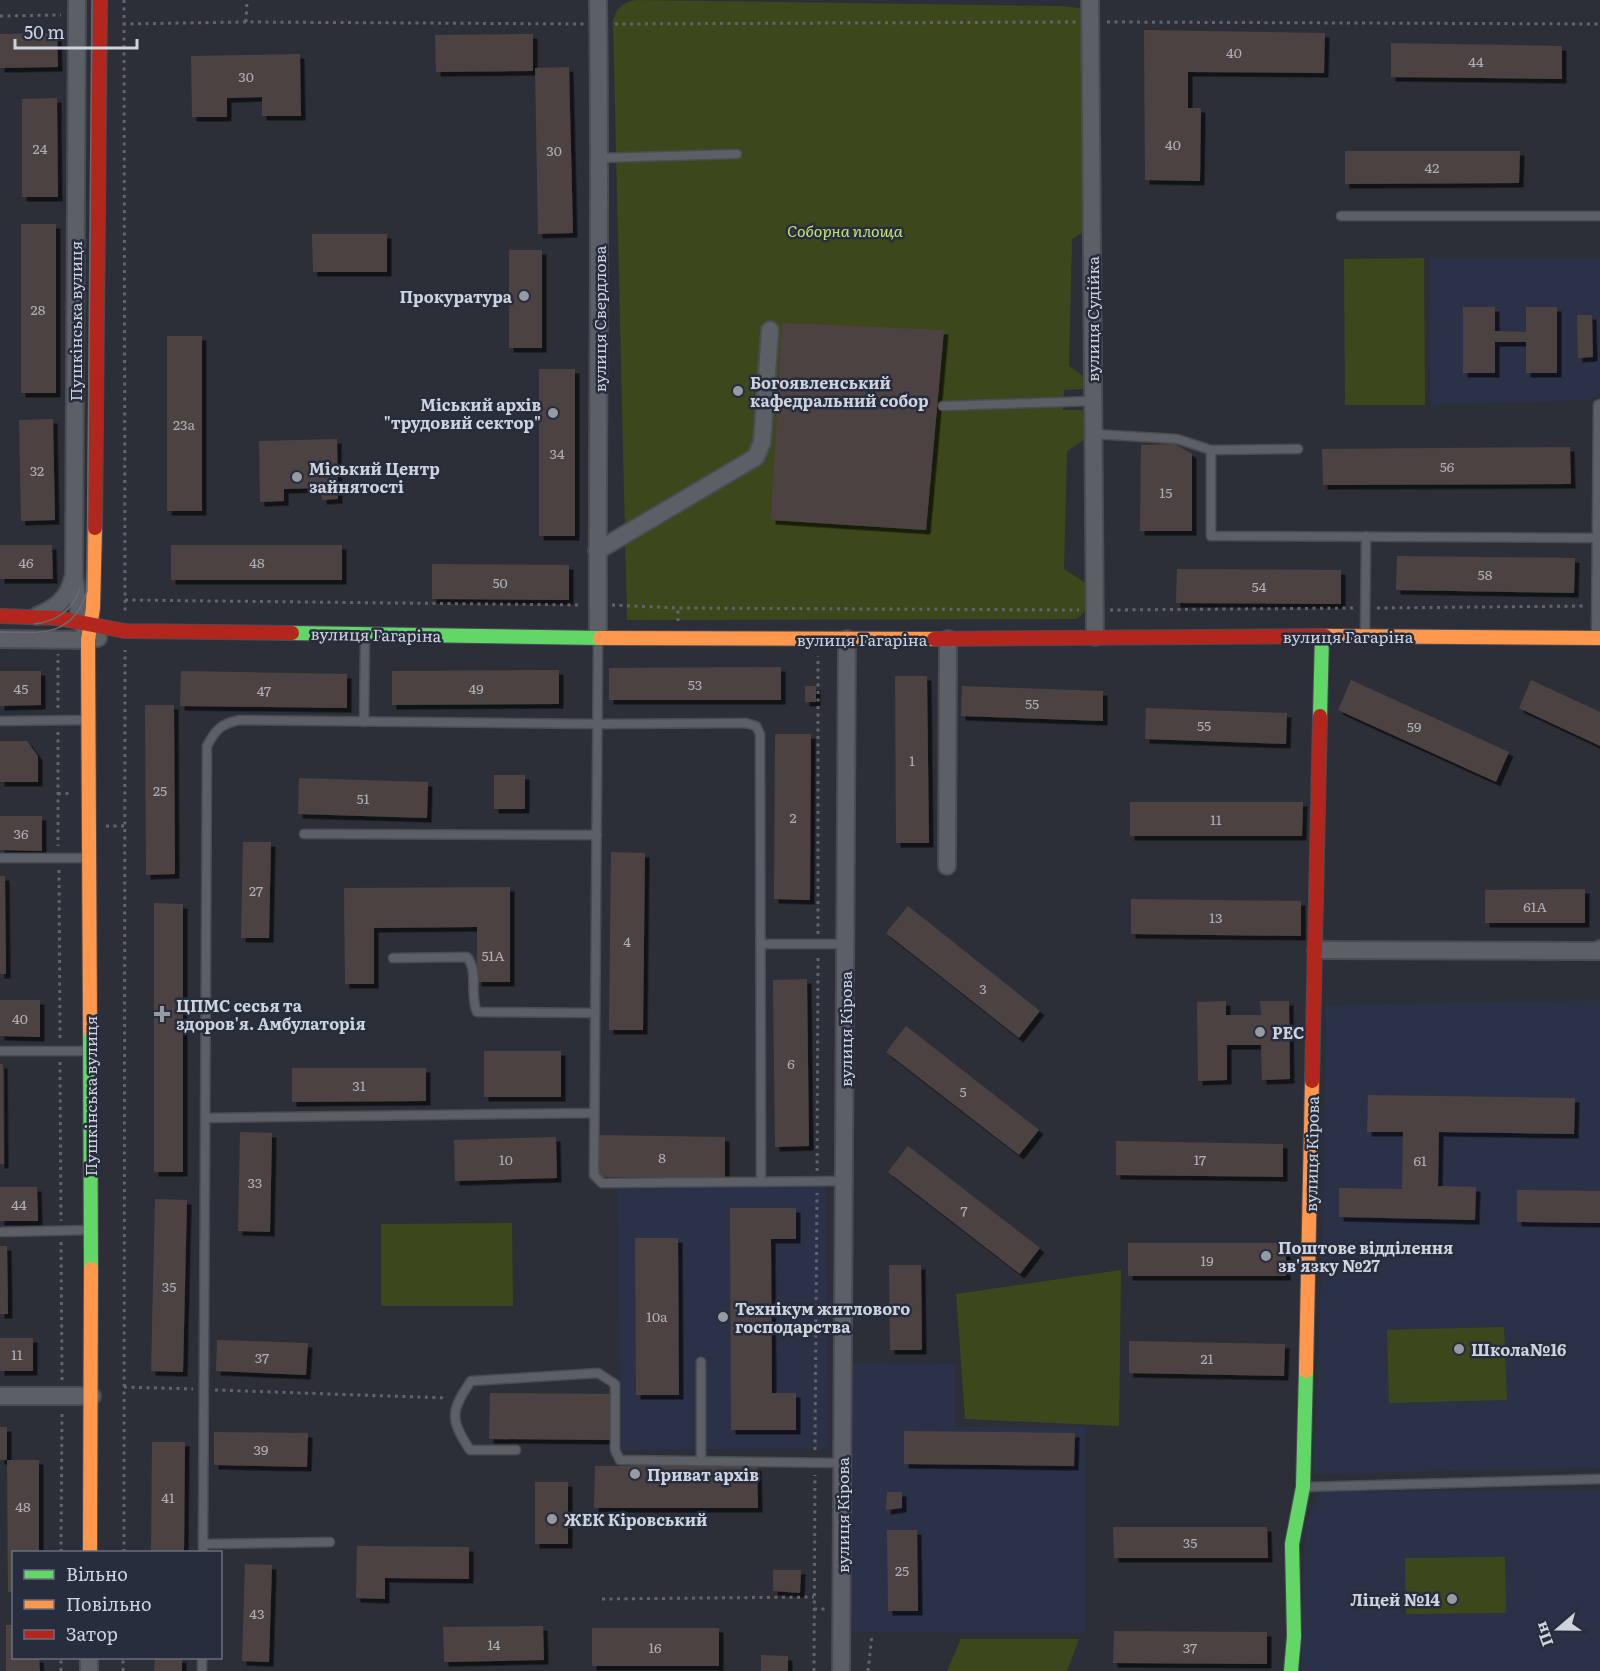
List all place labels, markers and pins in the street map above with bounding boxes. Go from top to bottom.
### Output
place label: Прокуратура [400,284,513,308]
marker: Прокуратура [517,289,531,303]
place label: Богоявленський кафедральний собор [750,370,928,412]
marker: Богоявленський кафедральний собор [731,384,745,398]
place label: Міський архів "трудовий сектор" [384,392,541,434]
marker: Міський архів "трудовий сектор" [546,406,560,420]
place label: Міський Центр зайнятості [309,456,440,498]
marker: Міський Центр зайнятості [290,470,304,484]
place label: ЦПМС сесья та здоров'я. Амбулаторія [176,993,366,1035]
marker: ЦПМС сесья та здоров'я. Амбулаторія [153,1005,171,1023]
place label: РЕС [1272,1020,1304,1044]
marker: РЕС [1253,1025,1267,1039]
place label: Поштове відділення зв'язку №27 [1278,1235,1453,1277]
marker: Поштове відділення зв'язку №27 [1259,1249,1273,1263]
place label: Технікум житлового господарства [735,1296,910,1338]
marker: Технікум житлового господарства [716,1310,730,1324]
place label: Школа№16 [1471,1337,1566,1361]
marker: Школа№16 [1452,1342,1466,1356]
place label: Приват архів [647,1462,759,1486]
marker: Приват архів [628,1467,642,1481]
place label: ЖЕК Кіровський [564,1507,707,1531]
marker: ЖЕК Кіровський [545,1512,559,1526]
place label: Ліцей №14 [1350,1587,1440,1611]
marker: Ліцей №14 [1445,1592,1459,1606]

